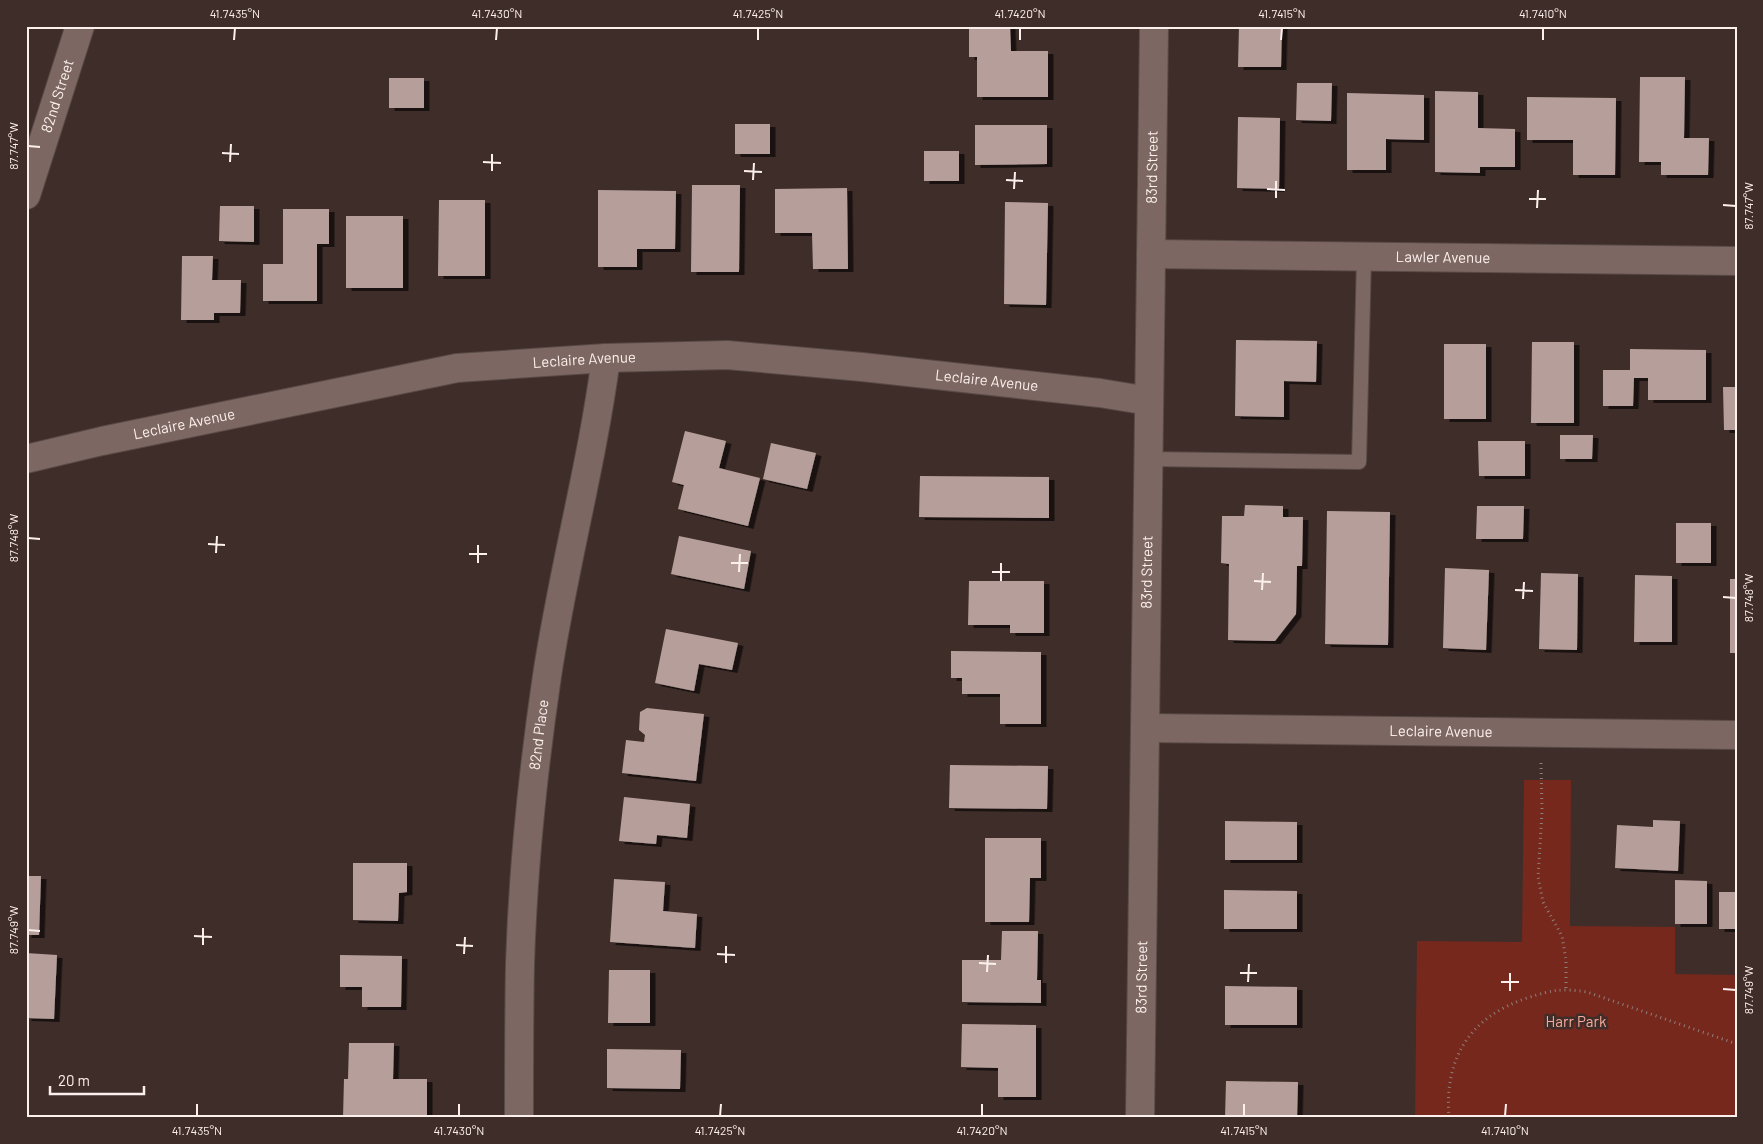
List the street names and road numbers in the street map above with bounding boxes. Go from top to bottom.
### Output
street label: 82nd Street [37,57,77,135]
street label: 83rd Street [1142,130,1161,204]
street label: Lawler Avenue [1396,247,1490,266]
street label: Leclaire Avenue [532,347,636,371]
street label: Leclaire Avenue [935,365,1039,394]
street label: Leclaire Avenue [132,404,236,442]
street label: 83rd Street [1137,535,1155,609]
street label: 82nd Place [525,698,552,771]
street label: Leclaire Avenue [1389,721,1493,740]
street label: 83rd Street [1131,940,1150,1014]

